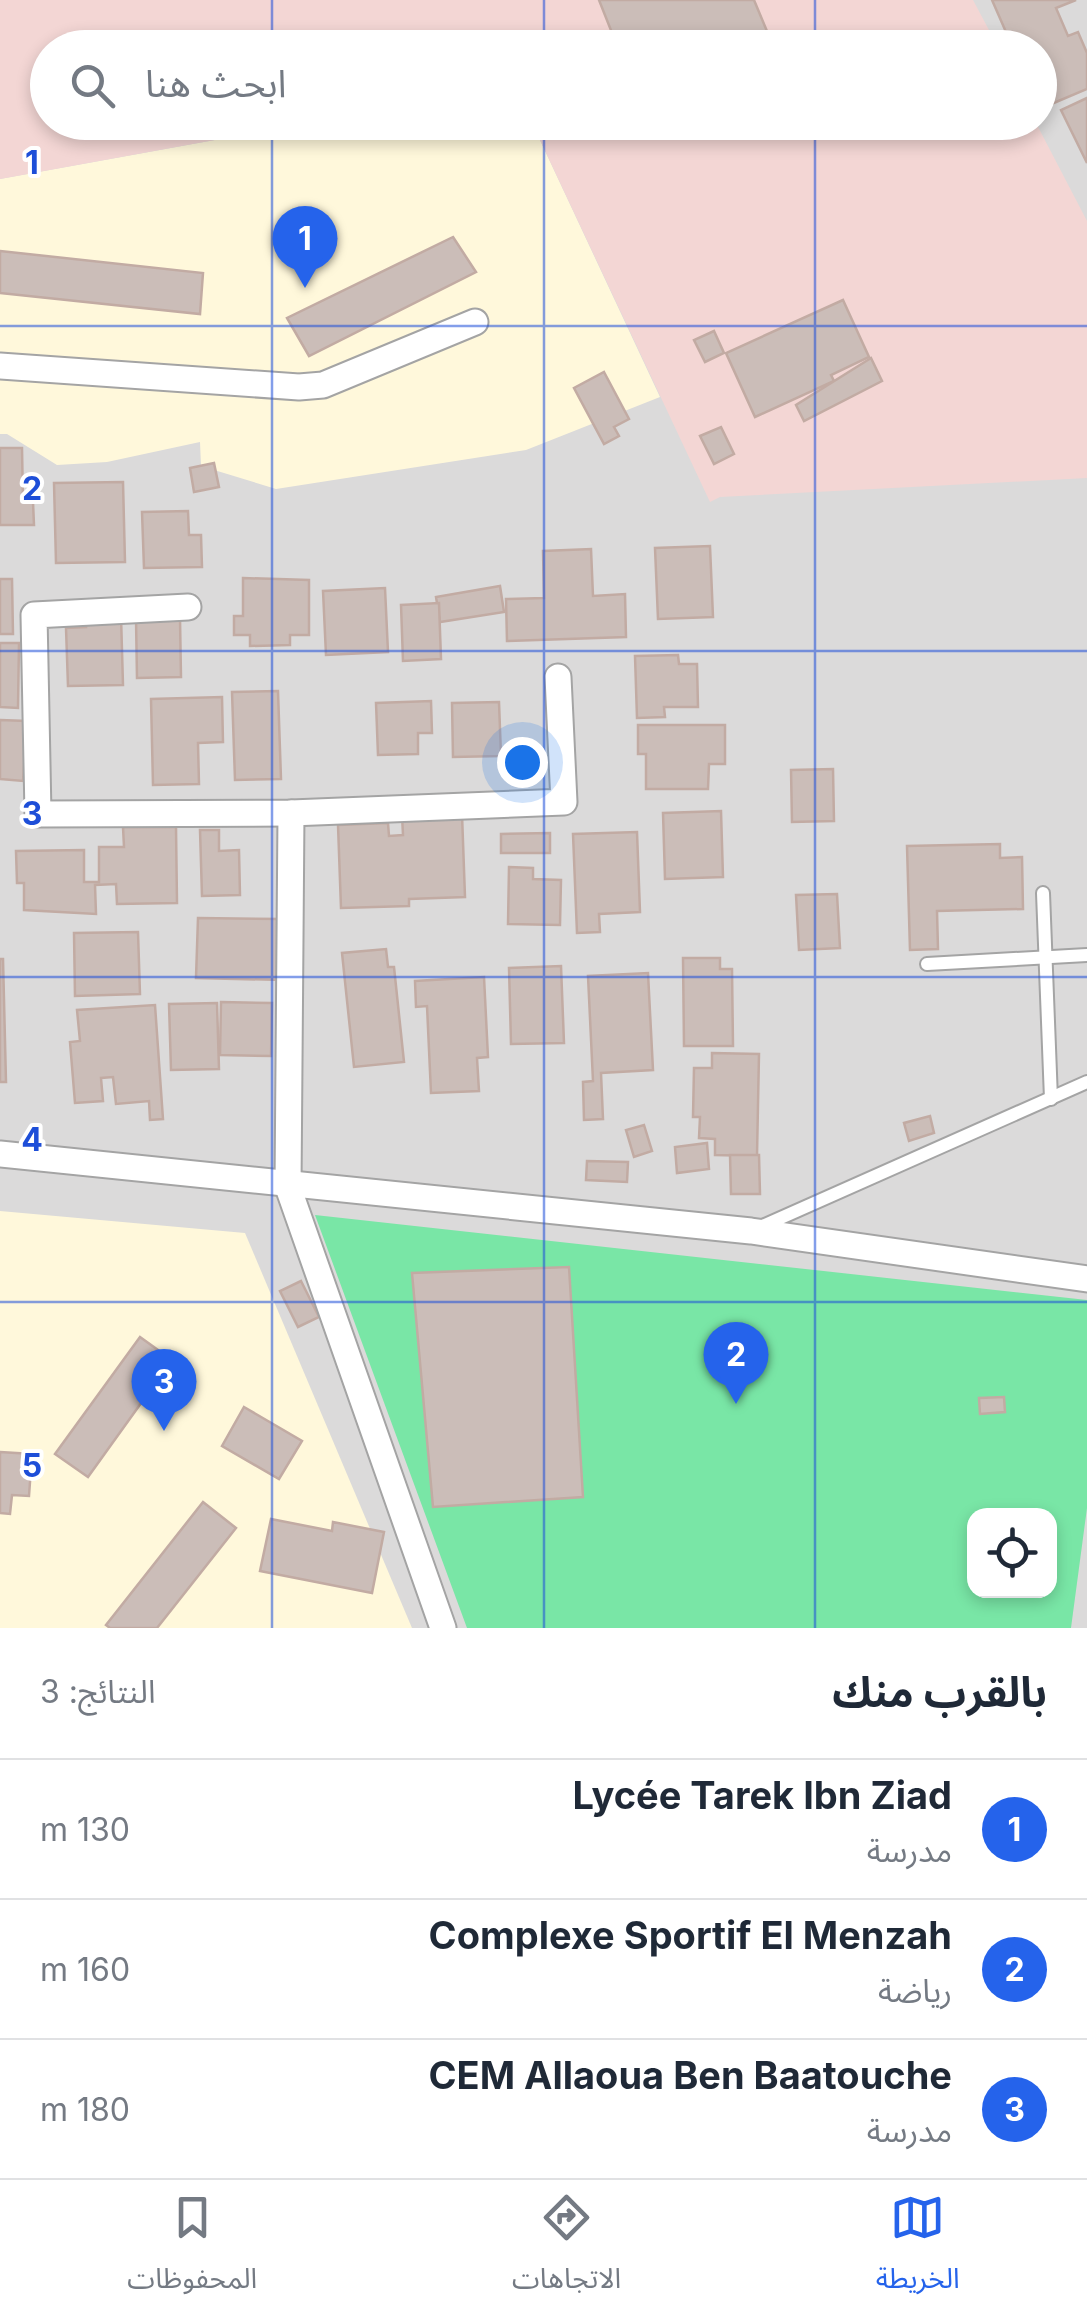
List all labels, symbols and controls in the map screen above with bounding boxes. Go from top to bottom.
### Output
search box [30,30,1057,140]
icon: search [65,58,120,113]
text: ابحث هنا [145,60,287,106]
text: 1 [25,143,39,182]
pin: 1 [272,206,338,288]
text: 2 [22,469,42,508]
your location [497,737,548,788]
text: 3 [22,794,42,833]
text: 4 [21,1120,43,1159]
pin: 2 [704,1322,768,1404]
pin: 3 [132,1348,196,1431]
text: 5 [22,1446,42,1485]
map controls [967,1508,1057,1598]
button: locate [967,1508,1057,1598]
text: بالقرب منك [832,1666,1047,1717]
text: النتائج: 3 [40,1672,156,1711]
text: Lycée Tarek Ibn Ziad [573,1772,952,1818]
text: 130 m [40,1810,130,1849]
text: 1 [1008,1810,1021,1849]
text: مدرسة [867,1831,952,1870]
text: Complexe Sportif El Menzah [429,1912,952,1958]
text: 160 m [40,1950,130,1989]
text: 2 [1004,1950,1025,1989]
text: رياضة [878,1971,952,2010]
text: CEM Allaoua Ben Baatouche [428,2052,952,2098]
text: 180 m [40,2090,130,2129]
text: 3 [1004,2090,1025,2129]
text: مدرسة [867,2111,952,2150]
tab: المحفوظات [127,2190,257,2309]
tab: الاتجاهات [512,2190,621,2309]
tab: الخريطة [876,2190,960,2309]

